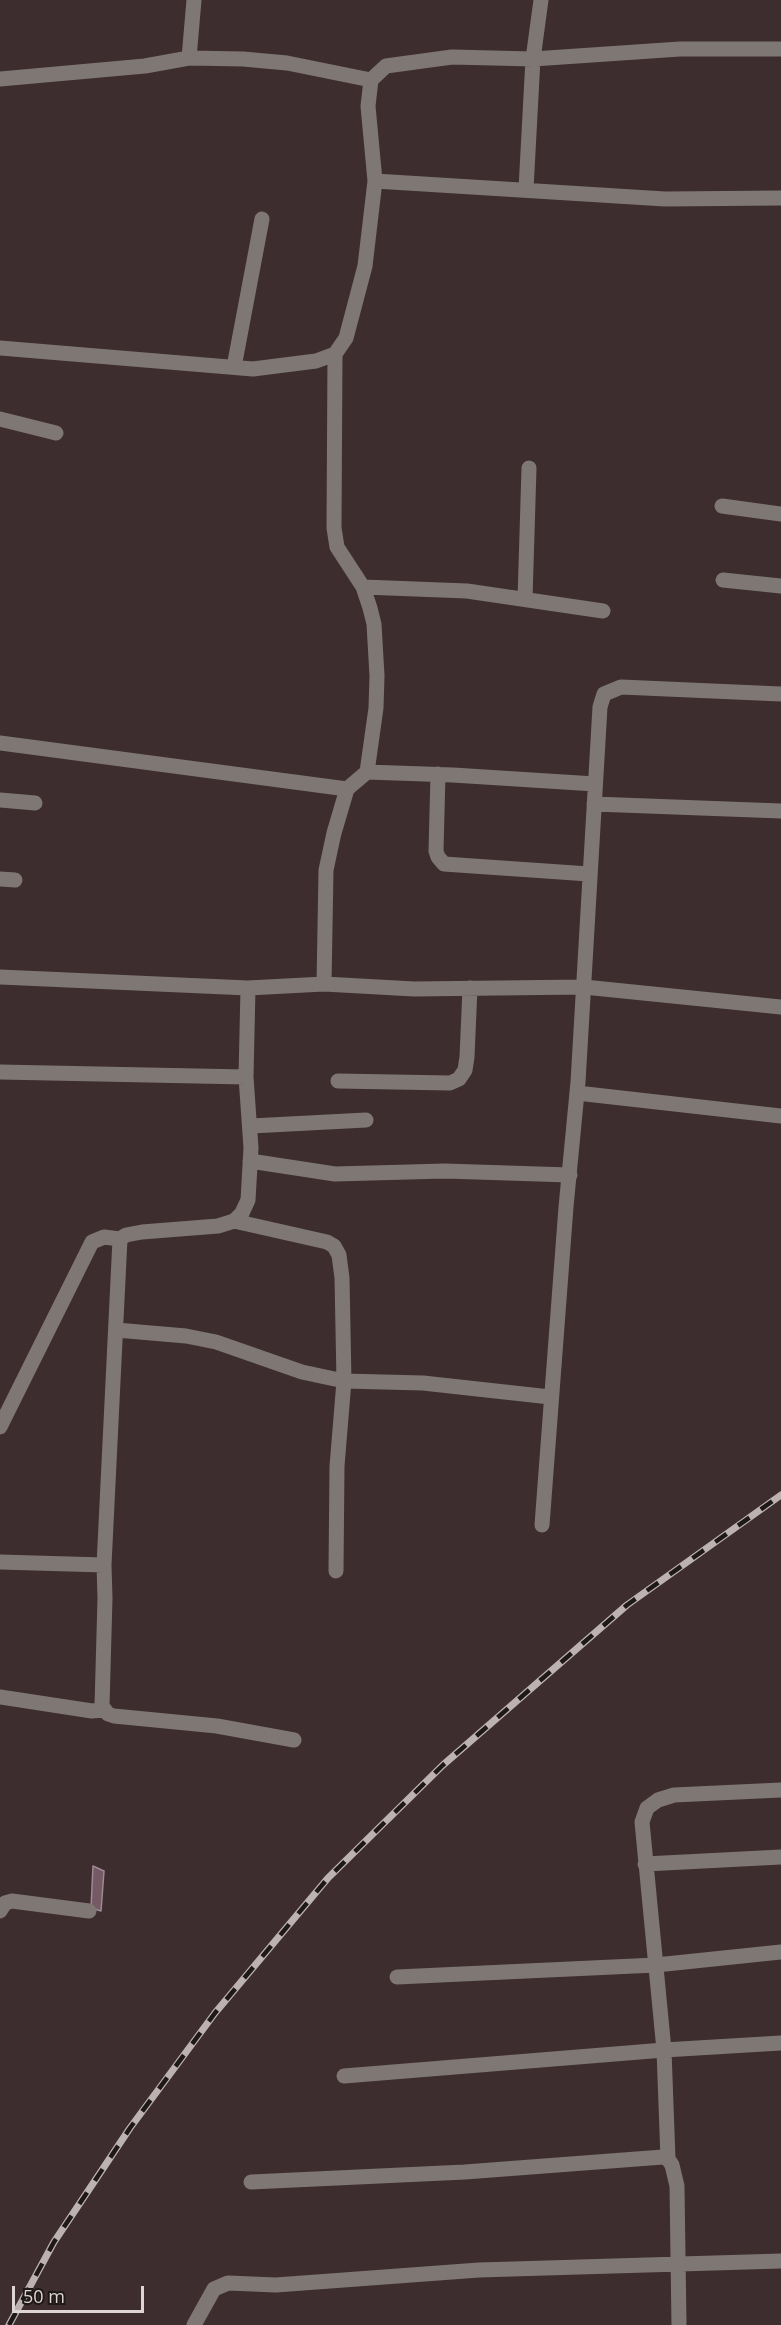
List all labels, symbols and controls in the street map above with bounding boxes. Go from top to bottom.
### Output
scale bar [15,2274,147,2312]
text: 50 m [23,2284,65,2308]

